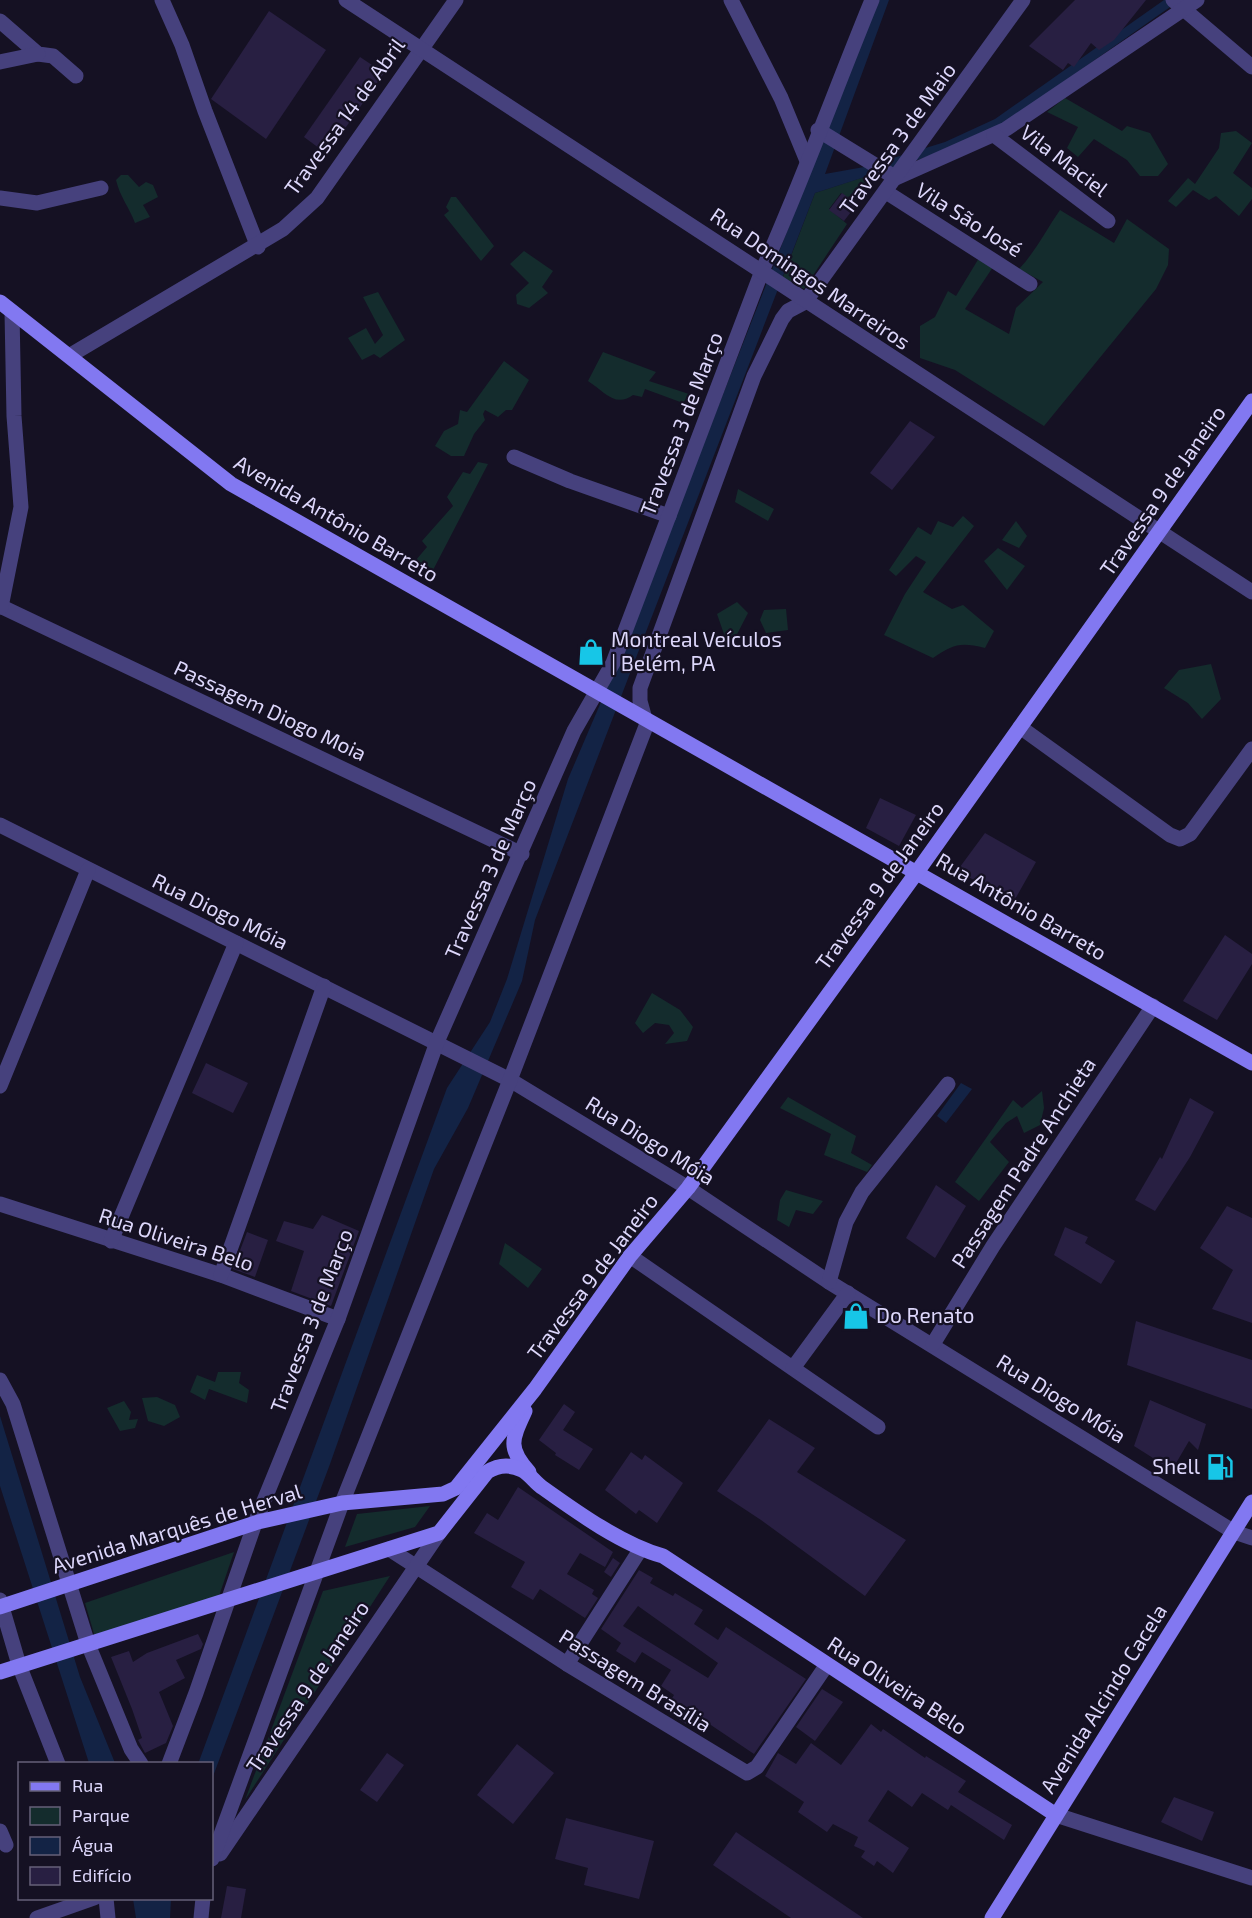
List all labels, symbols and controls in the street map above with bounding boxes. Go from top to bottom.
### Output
street label: Travessa 14 de Abril [278,32,410,200]
street label: Travessa 3 de Maio [833,57,960,219]
street label: Vila Maciel [1016,119,1114,201]
street label: Vila São José [912,176,1028,261]
street label: Rua Domingos Marreiros [706,202,915,354]
street label: Travessa 3 de Março [634,328,729,519]
street label: Travessa 9 de Janeiro [1094,400,1230,580]
street label: Avenida Antônio Barreto [230,449,443,586]
place label: Montreal Veículos | Belém, PA [611,626,782,675]
shop icon: Montreal Veículos | Belém, PA [576,637,606,667]
street label: Passagem Diogo Moia [171,654,371,765]
street label: Travessa 3 de Março [439,774,542,963]
street label: Travessa 9 de Janeiro [809,796,948,974]
street label: Rua Antônio Barreto [932,847,1111,965]
street label: Rua Diogo Móia [149,867,292,954]
street label: Passagem Padre Anchieta [945,1052,1100,1272]
street label: Rua Diogo Móia [582,1090,720,1189]
street label: Travessa 9 de Janeiro [521,1188,662,1364]
street label: Rua Oliveira Belo [96,1202,257,1275]
street label: Travessa 3 de Março [264,1225,359,1416]
shop icon: Do Renato [841,1301,871,1331]
place label: Do Renato [876,1302,974,1327]
street label: Rua Diogo Móia [993,1348,1131,1447]
fuel station icon: Shell [1205,1452,1235,1482]
place label: Shell [1152,1453,1201,1478]
street label: Avenida Marquês de Herval [49,1477,305,1577]
street label: Travessa 9 de Janeiro [240,1596,374,1777]
street label: Avenida Alcindo Cacela [1034,1599,1171,1797]
street label: Passagem Brasília [555,1623,716,1737]
street label: Rua Oliveira Belo [823,1630,972,1739]
legend [18,1762,213,1900]
text: Rua [72,1774,103,1796]
text: Parque [72,1804,130,1826]
text: Água [72,1834,113,1856]
text: Edifício [72,1864,132,1886]

